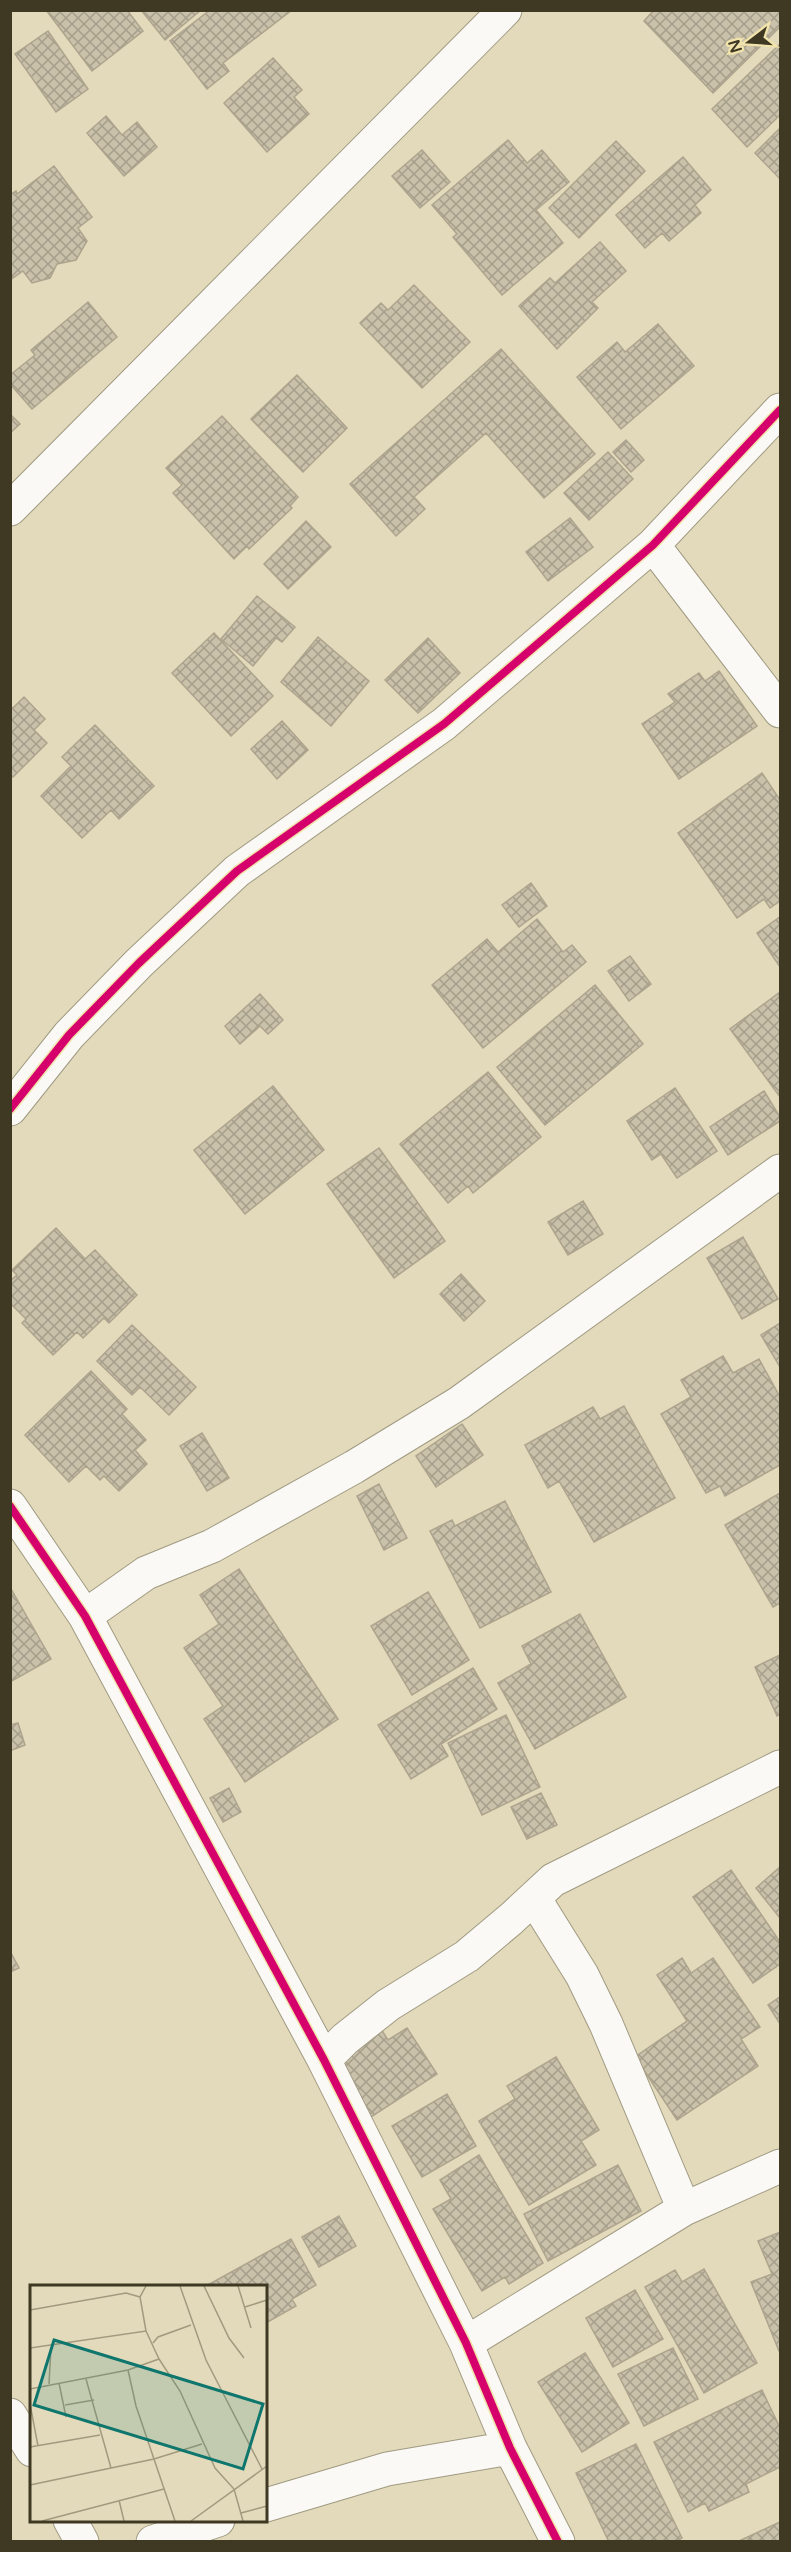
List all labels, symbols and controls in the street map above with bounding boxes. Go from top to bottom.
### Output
north arrow [719,12,779,72]
text: N [724,37,747,55]
inset map [30,2285,267,2522]

